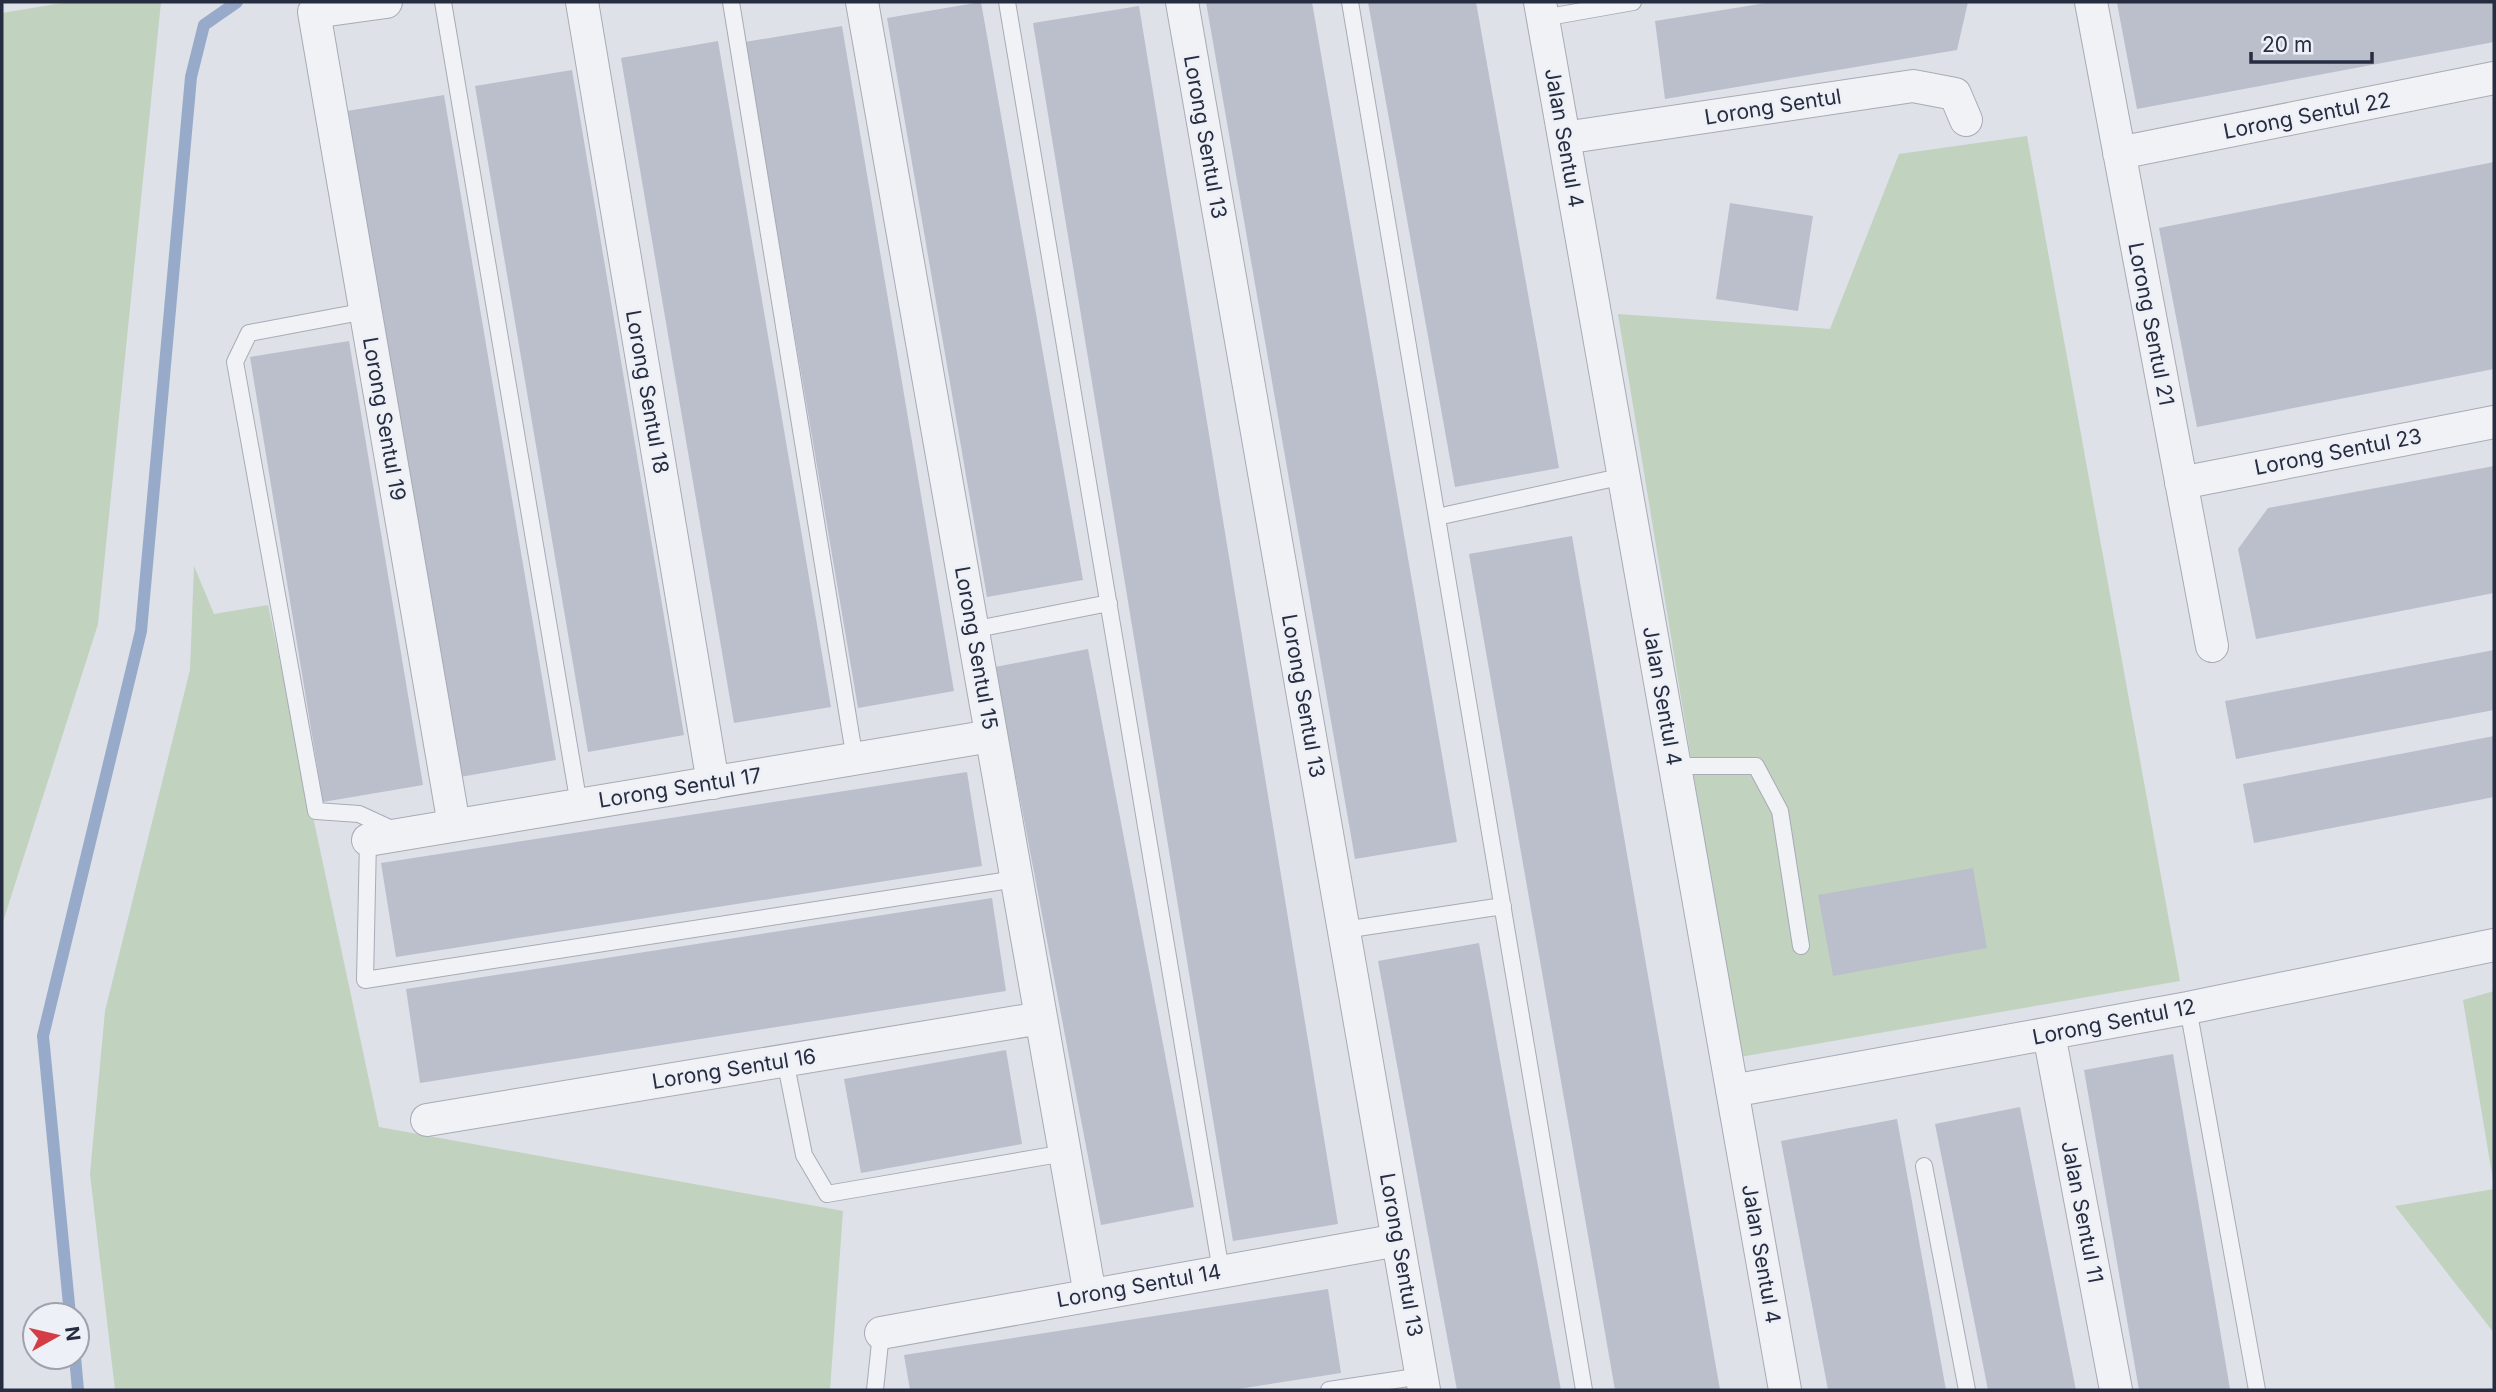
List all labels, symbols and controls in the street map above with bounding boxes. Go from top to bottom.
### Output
scale bar [2251,21,2372,65]
text: 20 m [2262,32,2312,57]
street label: Lorong Sentul 13 [1179,53,1232,221]
street label: Jalan Sentul 4 [1540,66,1589,209]
street label: Lorong Sentul [1703,83,1843,130]
street label: Lorong Sentul 22 [2221,87,2393,144]
street label: Lorong Sentul 21 [2123,240,2180,408]
street label: Lorong Sentul 18 [621,308,674,476]
street label: Lorong Sentul 19 [358,335,411,503]
street label: Lorong Sentul 23 [2252,423,2424,480]
street label: Lorong Sentul 15 [950,564,1003,732]
street label: Lorong Sentul 13 [1277,612,1330,780]
street label: Jalan Sentul 4 [1638,624,1687,767]
street label: Lorong Sentul 17 [597,762,763,813]
street label: Lorong Sentul 12 [2030,993,2198,1050]
street label: Lorong Sentul 16 [650,1043,818,1094]
street label: Jalan Sentul 11 [2056,1139,2109,1285]
street label: Lorong Sentul 13 [1375,1171,1428,1339]
street label: Jalan Sentul 4 [1737,1182,1786,1325]
street label: Lorong Sentul 14 [1055,1259,1223,1312]
north arrow [21,1301,91,1371]
text: N [60,1325,85,1342]

